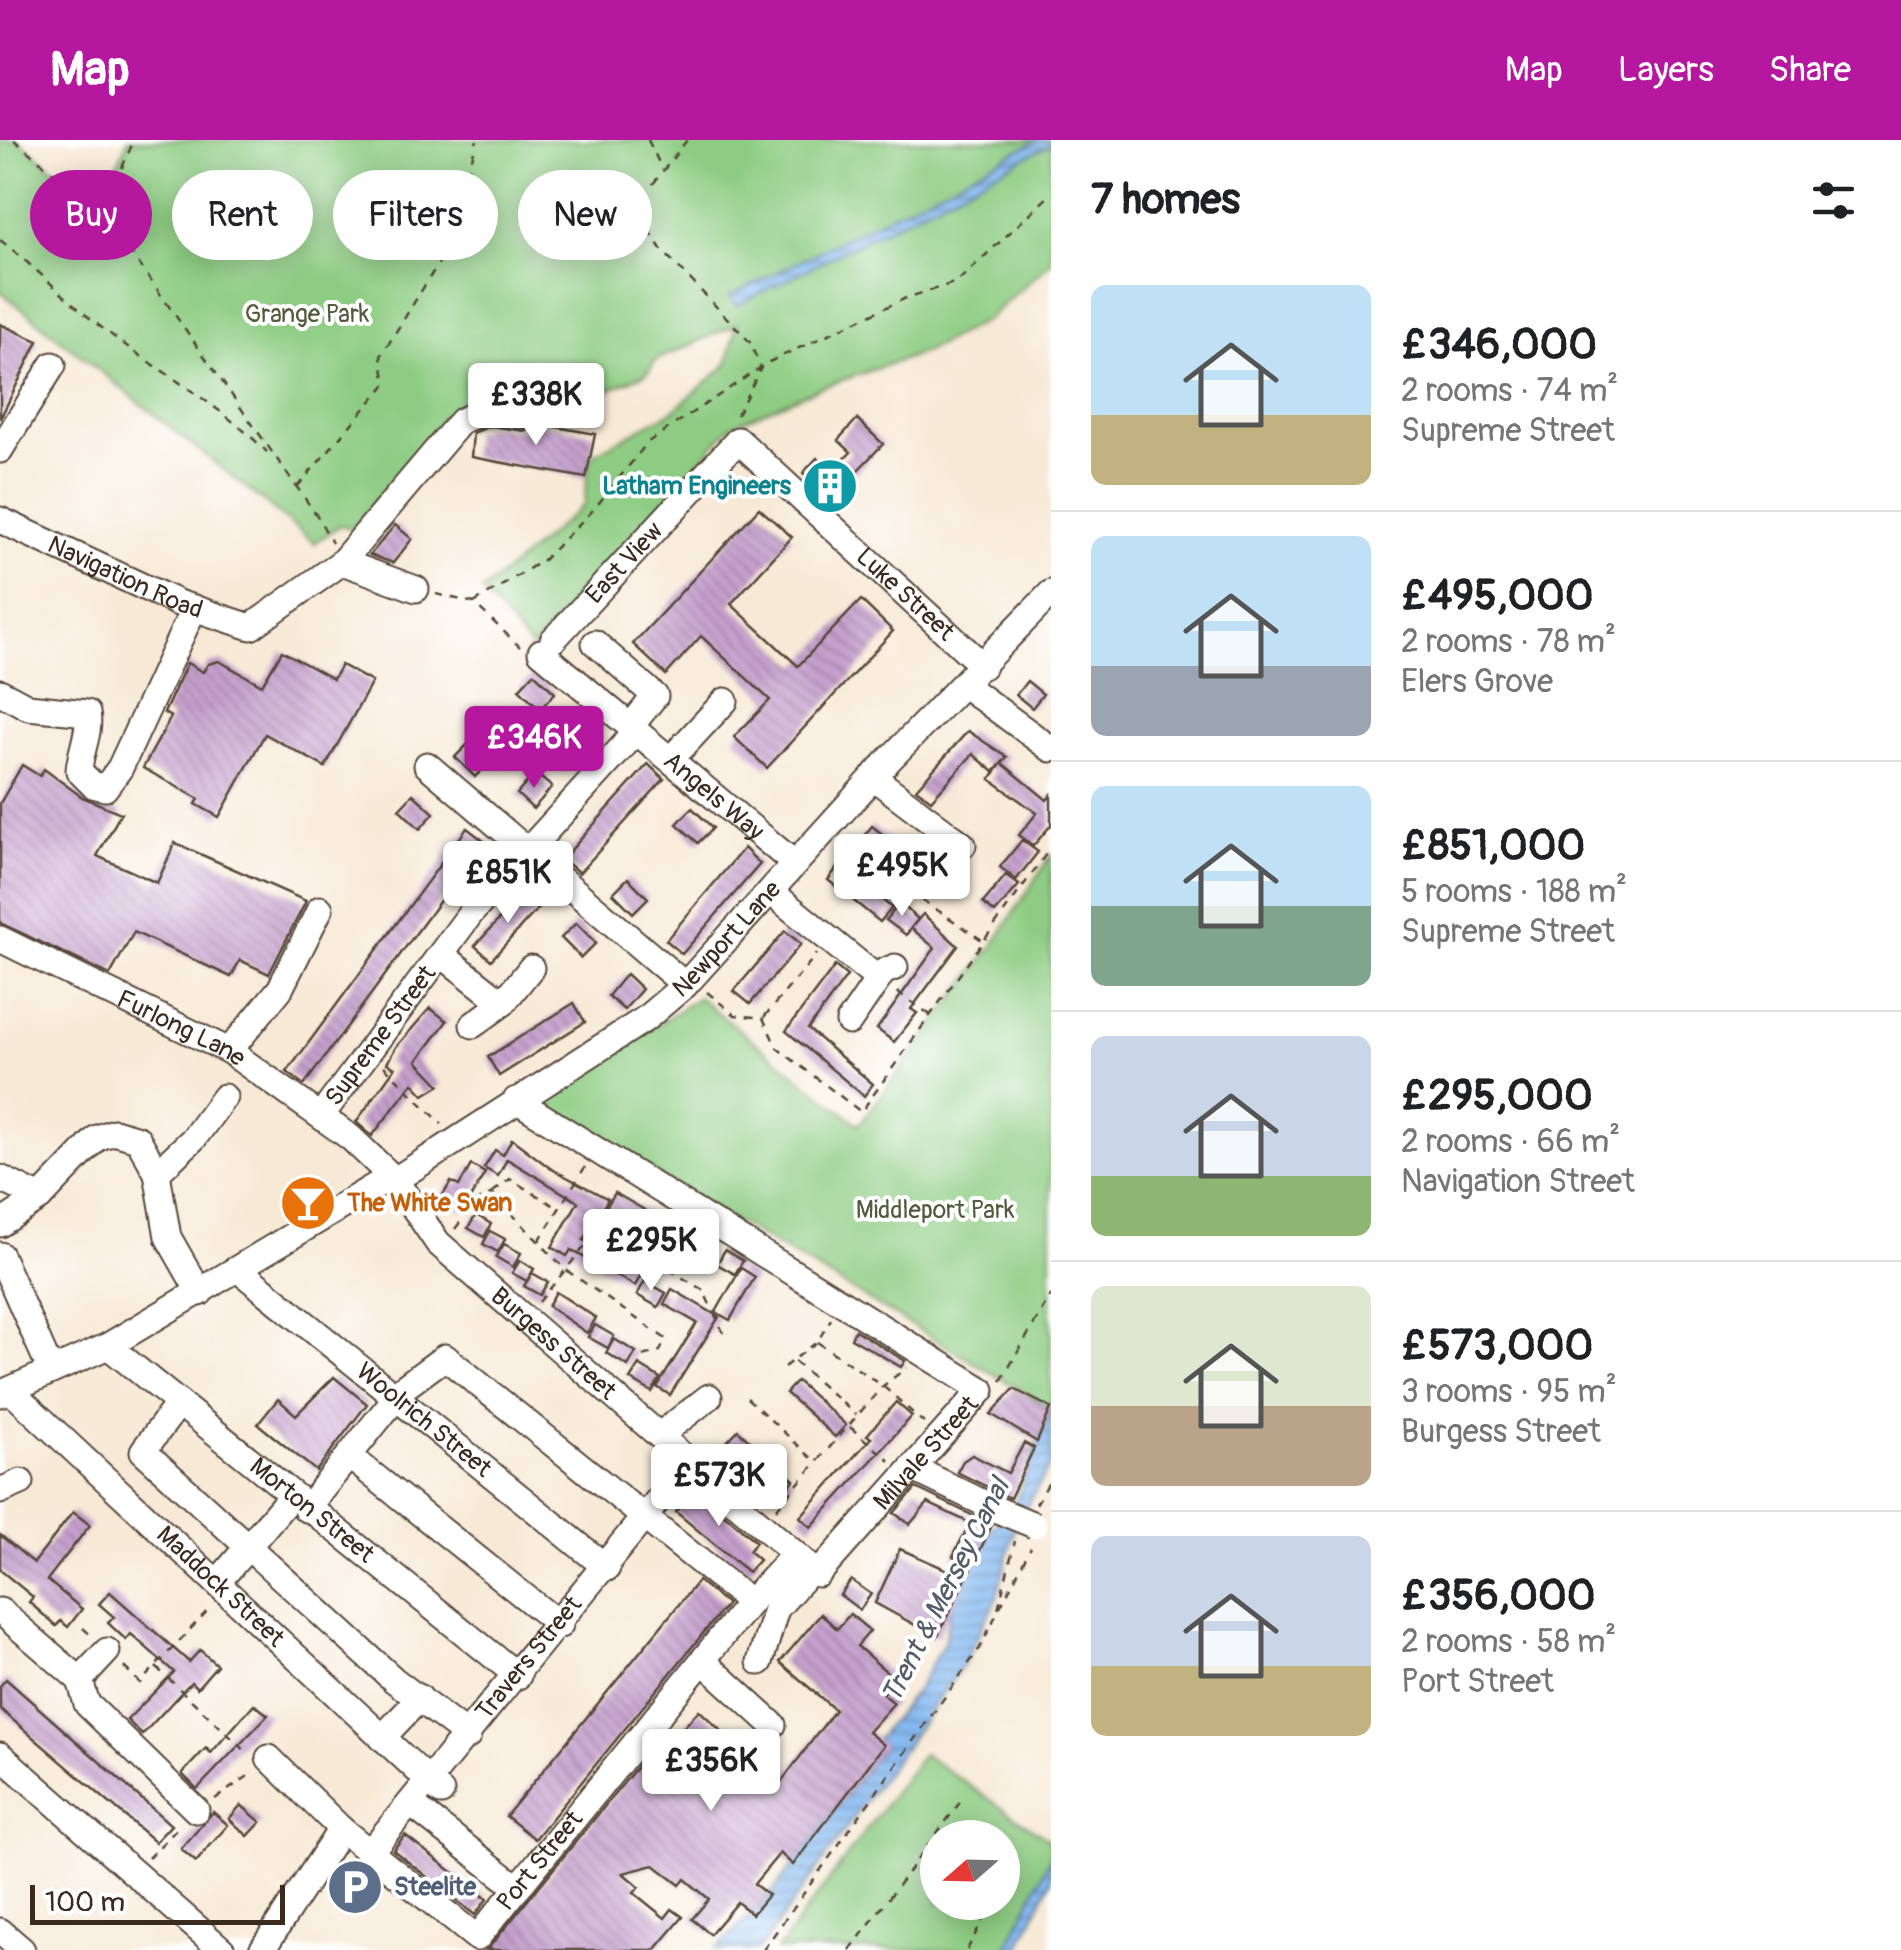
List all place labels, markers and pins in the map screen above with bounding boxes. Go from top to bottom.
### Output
pin: £338K [466,363,606,448]
building icon: Latham Engineers [800,456,860,516]
place label: Latham Engineers [602,471,792,502]
pin: £346K [464,706,604,791]
pin: £495K [832,834,972,919]
pin: £851K [438,841,578,926]
bar icon: The White Swan [278,1173,338,1233]
place label: The White Swan [346,1188,512,1219]
pin: £295K [581,1209,721,1294]
pin: £573K [649,1444,789,1529]
pin: £356K [641,1729,781,1814]
parking icon: Steelite [325,1857,385,1917]
place label: Steelite [394,1872,477,1903]

